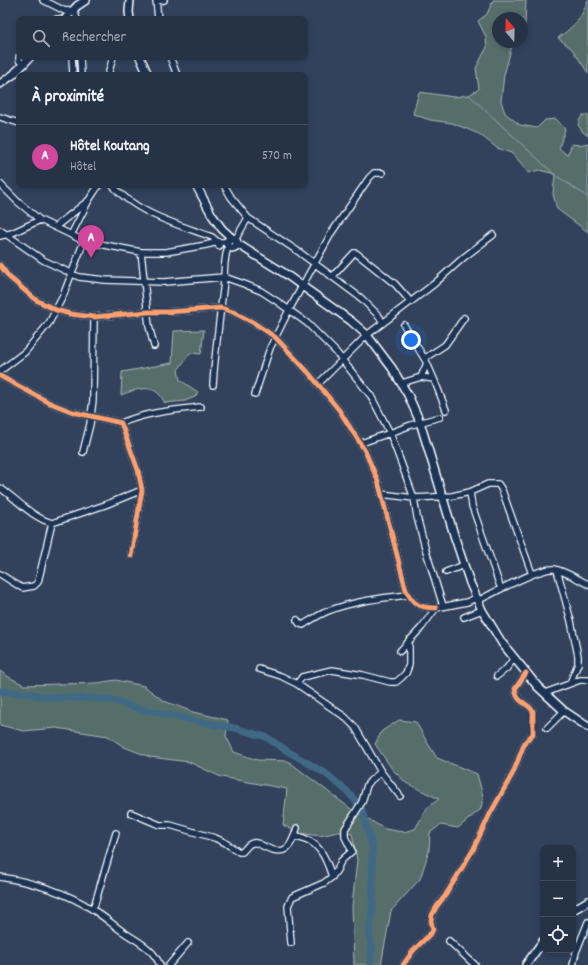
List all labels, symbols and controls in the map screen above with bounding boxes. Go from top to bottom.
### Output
north arrow [492,12,528,48]
search box [16,16,308,60]
icon: search [30,27,52,49]
text: Rechercher [62,27,126,49]
text: À proximité [32,86,104,110]
text: Hôtel Koutang [70,136,150,158]
text: A [41,147,49,166]
text: 570 m [262,147,292,166]
text: Hôtel [70,158,96,177]
pin: A [78,225,104,258]
your location [401,330,421,350]
map controls [540,845,576,953]
button: + [540,845,576,881]
button: − [540,881,576,917]
button: locate [540,917,576,953]

